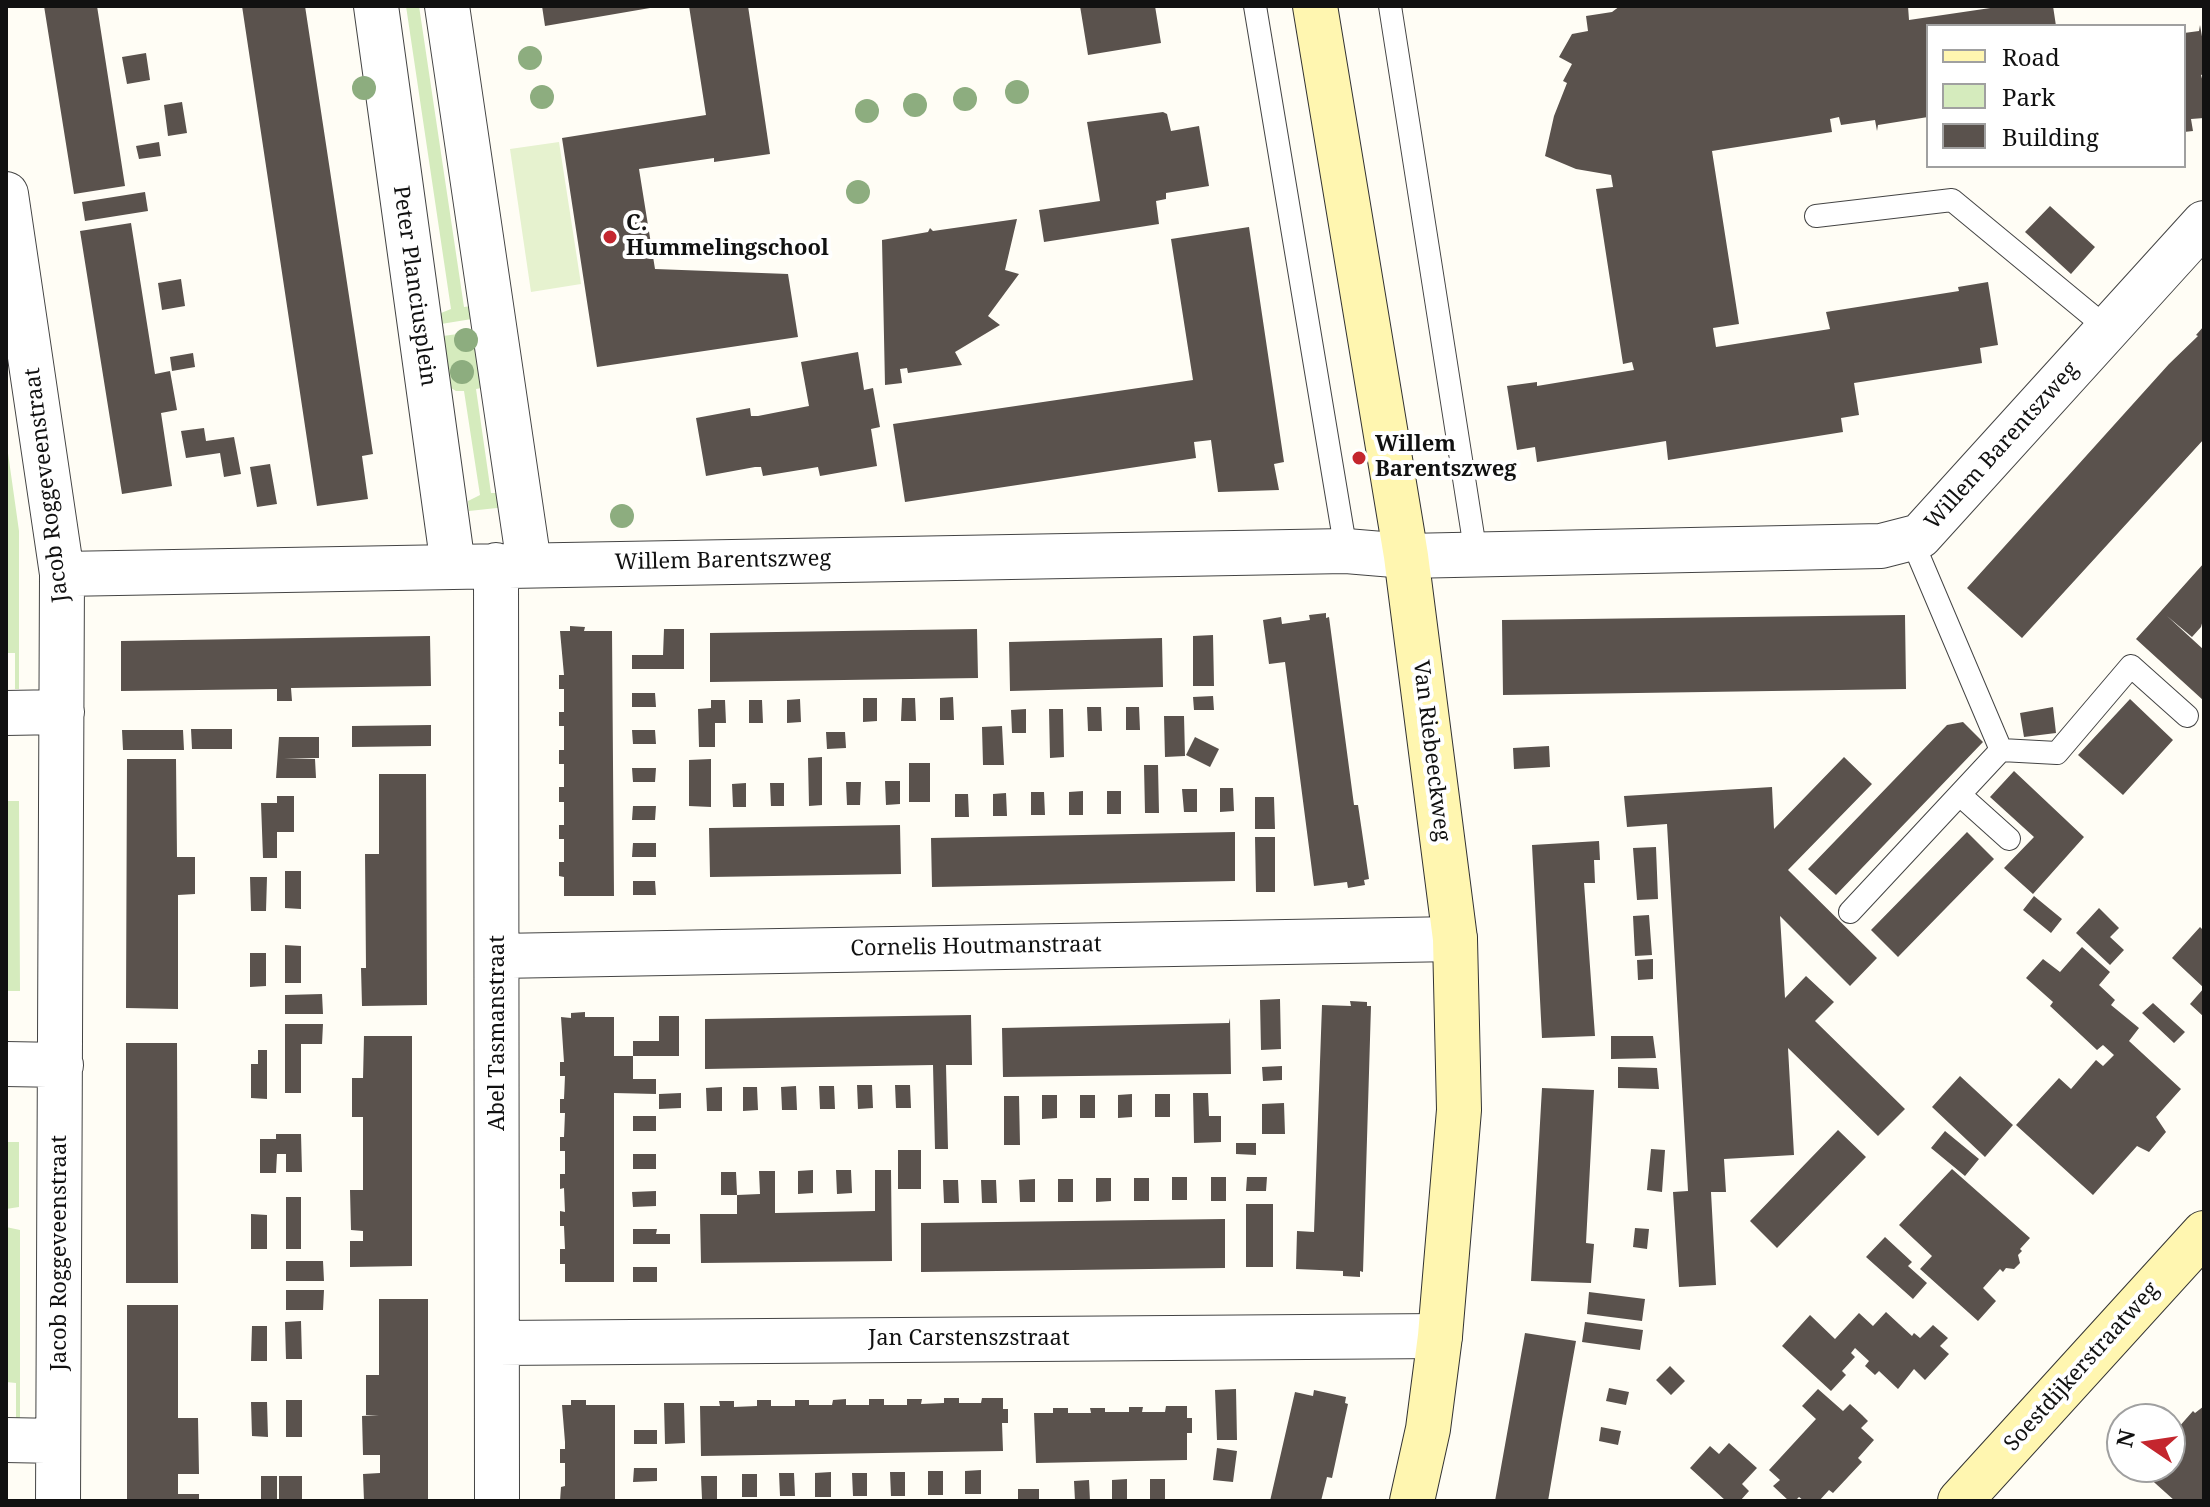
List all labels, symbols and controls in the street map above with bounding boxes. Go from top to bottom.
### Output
legend [1926,24,2186,168]
text: Road [2002,40,2060,73]
text: Park [2002,80,2055,113]
text: Building [2002,120,2099,153]
street label: Peter Planciusplein [387,184,441,388]
place label: C. Hummelingschool [626,211,829,262]
marker: C. Hummelingschool [601,228,619,246]
street label: Willem Barentszweg [1920,357,2084,535]
street label: Jacob Roggeveenstraat [20,366,74,604]
place label: Willem Barentszweg [1375,432,1517,484]
marker: Willem Barentszweg [1350,449,1368,467]
street label: Willem Barentszweg [615,546,831,576]
street label: Van Riebeeckweg [1407,659,1455,843]
street label: Cornelis Houtmanstraat [850,932,1102,962]
street label: Abel Tasmanstraat [485,935,511,1131]
street label: Jacob Roggeveenstraat [47,1135,73,1371]
street label: Soestdijkerstraatweg [1999,1277,2165,1457]
street label: Jan Carstenszstraat [868,1326,1070,1352]
north arrow [2106,1403,2186,1483]
text: N [2108,1426,2141,1450]

